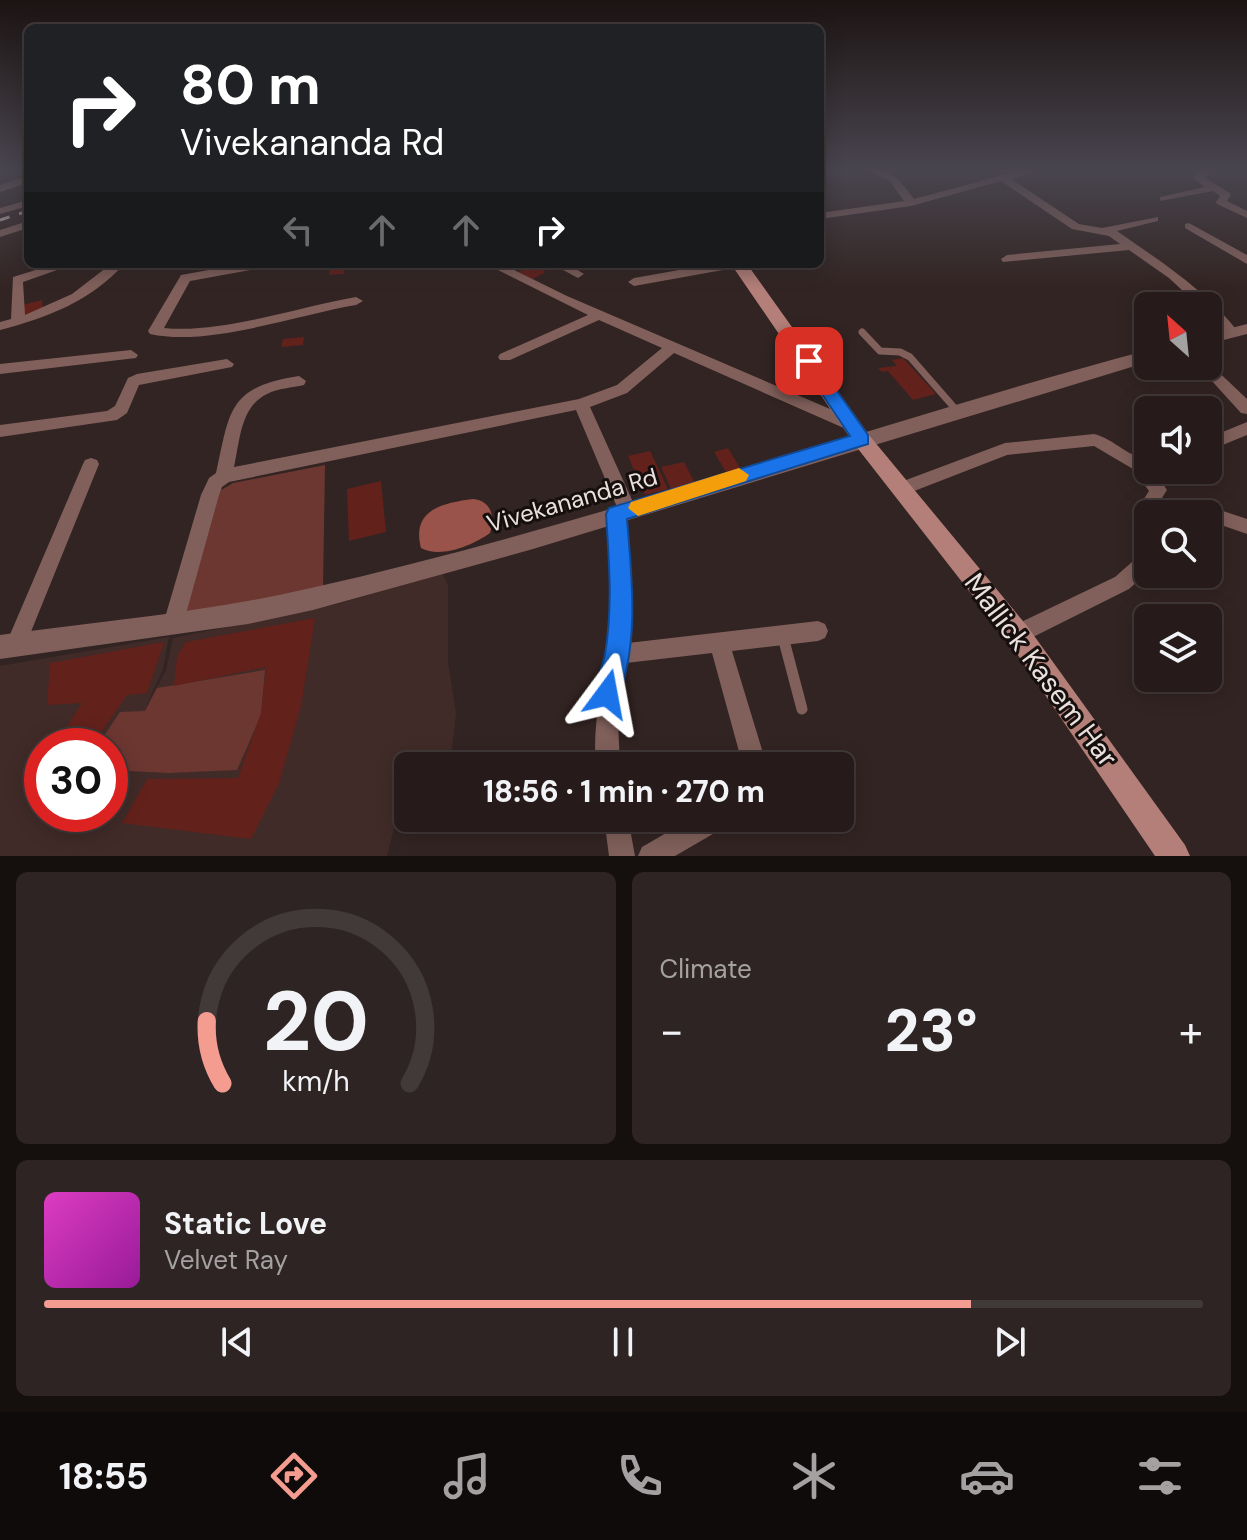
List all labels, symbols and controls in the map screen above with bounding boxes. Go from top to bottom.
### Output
text: 80 m [180,48,321,121]
icon: right [48,56,152,160]
text: Vivekananda Rd [180,119,444,166]
icon: left [276,208,320,252]
icon: ahead [360,208,404,252]
icon: ahead [444,208,488,252]
icon: right [528,208,572,252]
north arrow [1134,292,1222,380]
map controls [1134,292,1222,692]
pin [775,327,843,395]
icon: arrive [787,339,831,383]
button: sound [1134,396,1222,484]
street label: Vivekananda Rd [483,461,661,539]
button: search [1134,500,1222,588]
street label: Mallick Kasem Har [956,566,1126,774]
button: layers [1134,604,1222,692]
position arrow [565,652,649,736]
speed limit sign: 30 [24,728,128,832]
text: 18:56 · 1 min · 270 m [483,772,765,811]
text: Climate [660,952,752,986]
text: 20 [263,967,369,1076]
text: 23° [885,991,978,1070]
text: − [660,1002,684,1060]
text: + [1179,1002,1203,1060]
text: km/h [282,1063,350,1100]
text: Static Love [164,1204,327,1243]
text: Velvet Ray [164,1243,288,1277]
icon: previous [215,1320,259,1364]
icon: pause [601,1320,645,1364]
icon: next [988,1320,1032,1364]
icon: directions [266,1448,322,1504]
icon: music [439,1448,495,1504]
icon: phone [612,1448,668,1504]
icon: climate [786,1448,842,1504]
icon: car [959,1448,1015,1504]
icon: filters [1132,1448,1188,1504]
text: 18:55 [59,1453,148,1500]

